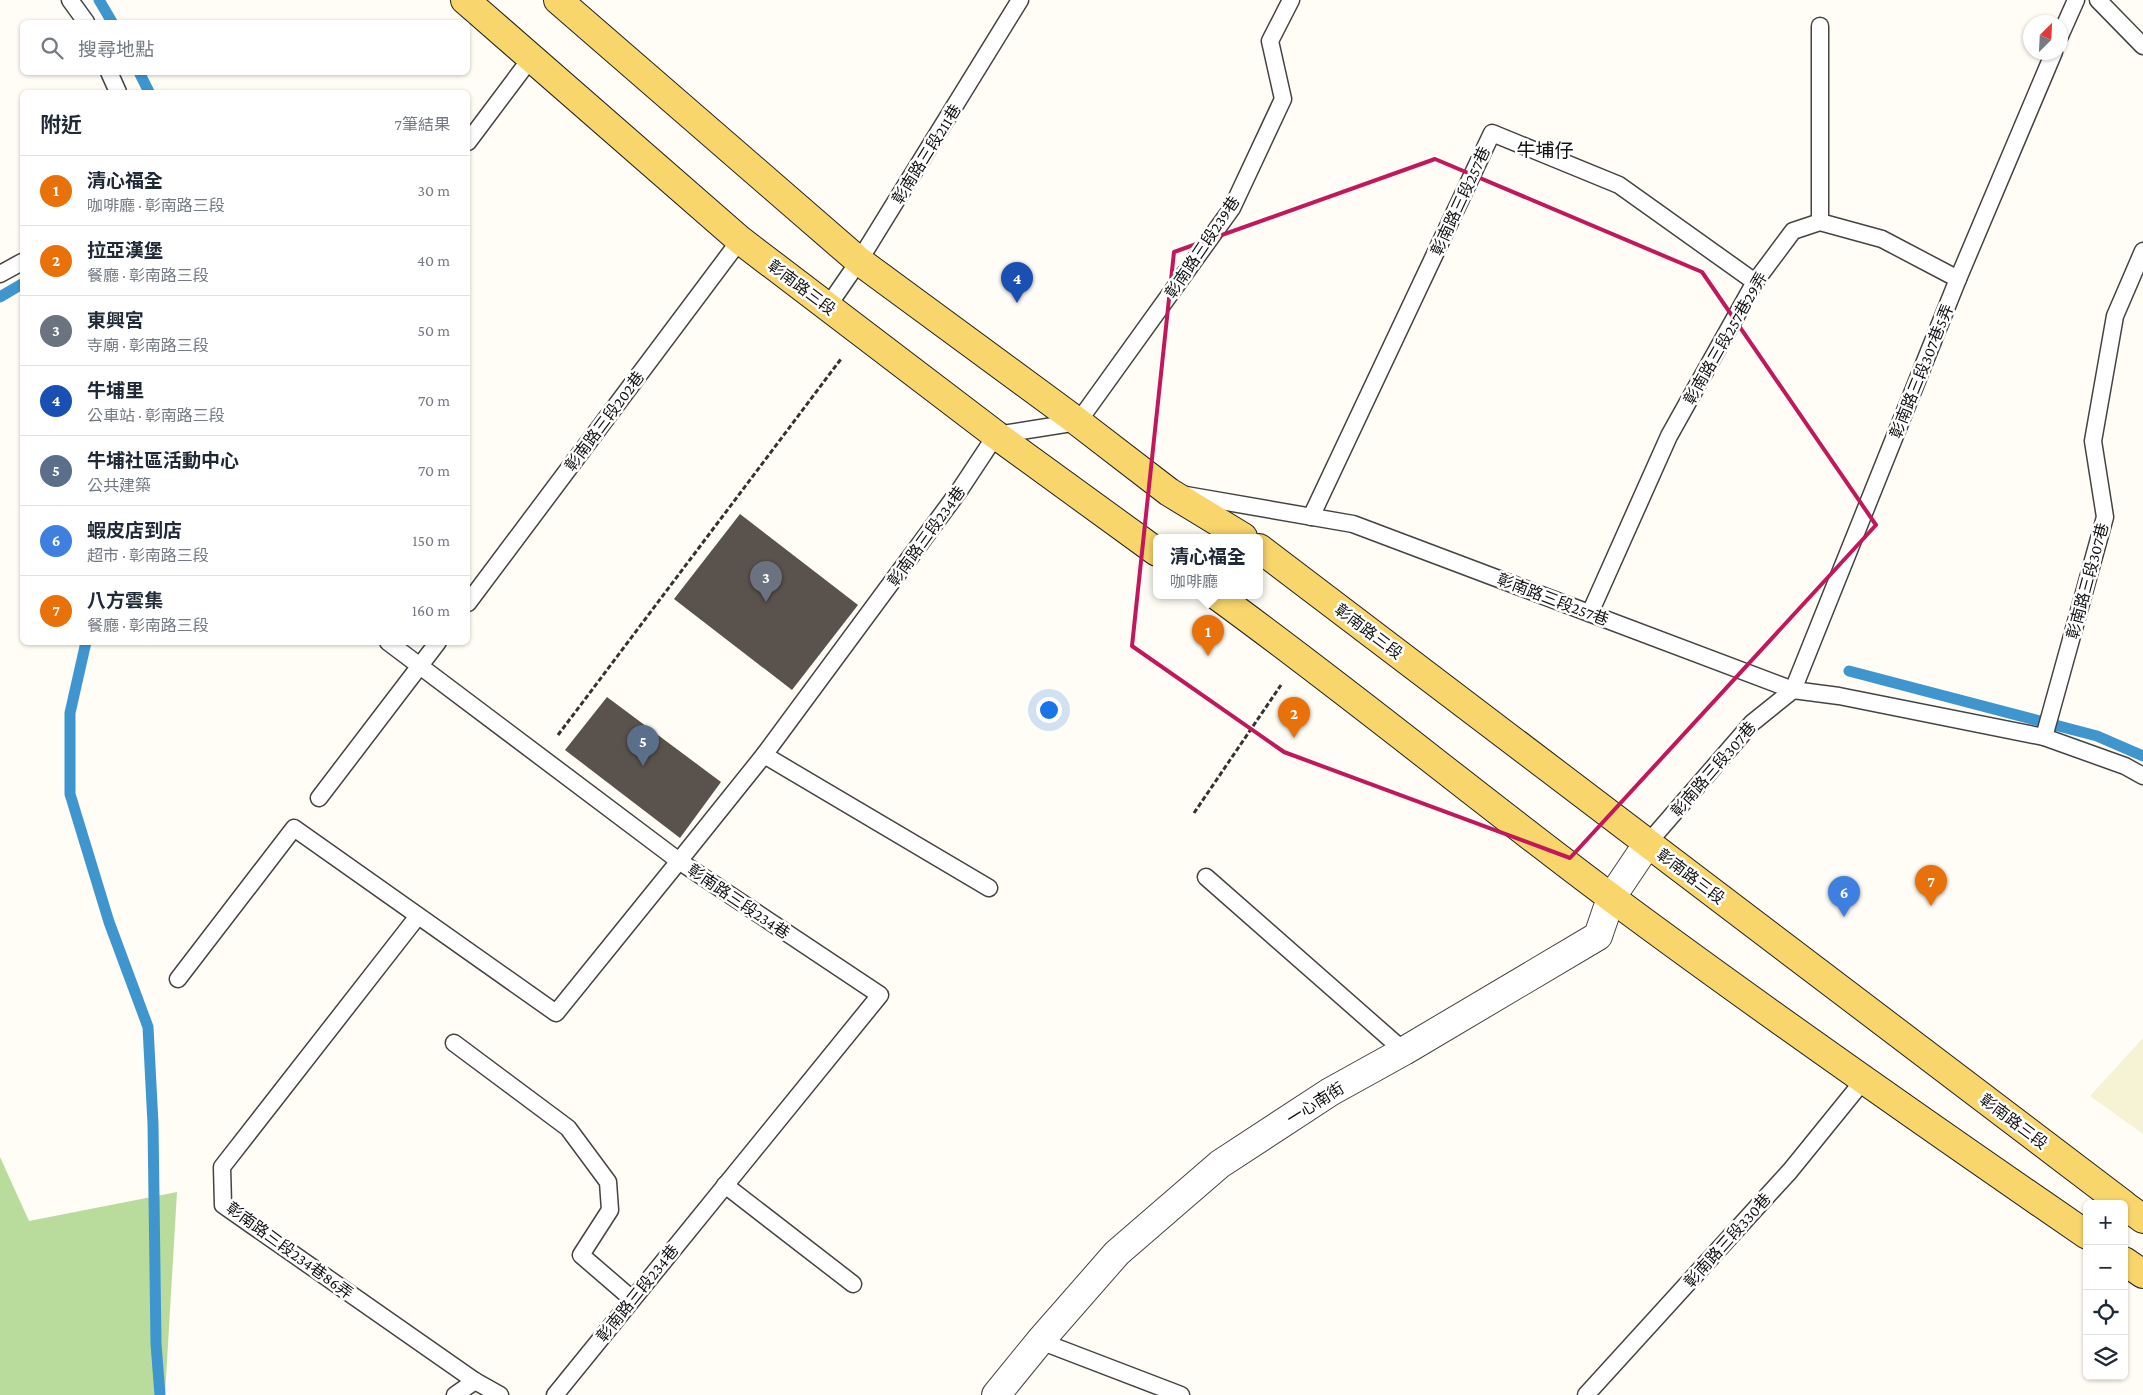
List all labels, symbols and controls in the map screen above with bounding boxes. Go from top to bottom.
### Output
north arrow [2023,15,2068,60]
search box [20,20,470,75]
icon: search [38,34,66,62]
text: 搜尋地點 [78,39,154,60]
street label: 彰南路三段211巷 [889,101,964,207]
text: 附近 [40,113,82,137]
text: 7筆結果 [395,116,450,133]
district label: 牛埔仔 [1516,140,1574,161]
street label: 彰南路三段257巷 [1428,144,1493,258]
text: 清心福全 [87,170,163,191]
text: 1 [53,182,59,199]
text: 30 m [418,182,450,199]
street label: 彰南路三段239巷 [1162,193,1243,301]
text: 咖啡廳 · 彰南路三段 [87,197,225,214]
text: 拉亞漢堡 [87,240,163,261]
text: 2 [52,252,60,269]
text: 40 m [417,252,450,269]
street label: 彰南路三段 [765,257,839,318]
pin: 4 [1001,262,1033,303]
text: 餐廳 · 彰南路三段 [87,267,209,284]
street label: 彰南路三段257巷29弄 [1681,269,1770,407]
street label: 彰南路三段307巷5弄 [1887,302,1956,441]
text: 東興宮 [87,310,144,331]
text: 3 [52,322,60,339]
text: 50 m [418,322,450,339]
text: 寺廟 · 彰南路三段 [87,337,209,354]
street label: 彰南路三段202巷 [561,368,647,474]
text: 牛埔里 [87,380,144,401]
text: 4 [52,392,60,409]
text: 70 m [418,392,450,409]
text: 公車站 · 彰南路三段 [87,407,225,424]
text: 牛埔社區活動中心 [87,450,239,471]
text: 5 [52,462,60,479]
text: 70 m [418,462,450,479]
text: 公共建築 [87,477,151,494]
street label: 彰南路三段234巷 [884,483,968,590]
text: 蝦皮店到店 [87,520,182,541]
street label: 彰南路三段307巷 [2064,521,2111,641]
text: 6 [52,532,60,549]
text: 150 m [412,532,450,549]
popup [1153,534,1263,599]
text: 清心福全 [1170,546,1246,567]
text: 超市 · 彰南路三段 [87,547,209,564]
pin: 3 [750,561,782,602]
street label: 彰南路三段257巷 [1495,570,1611,629]
text: 咖啡廳 [1170,573,1218,590]
text: 八方雲集 [87,590,163,611]
street label: 彰南路三段 [1332,601,1406,662]
text: 7 [52,602,60,619]
text: 160 m [412,602,450,619]
pin: 1 [1192,615,1224,656]
text: 餐廳 · 彰南路三段 [87,617,209,634]
your location [1036,697,1062,723]
pin: 2 [1278,697,1310,738]
street label: 彰南路三段307巷 [1668,719,1759,820]
pin: 5 [627,725,659,766]
street label: 彰南路三段 [1654,846,1728,907]
street label: 彰南路三段234巷 [684,861,793,942]
pin: 7 [1915,865,1947,906]
pin: 6 [1828,876,1860,917]
street label: 一心南街 [1284,1079,1347,1128]
street label: 彰南路三段 [1977,1091,2051,1152]
street label: 彰南路三段330巷 [1681,1190,1774,1291]
street label: 彰南路三段234巷86弄 [223,1199,356,1302]
map controls [2083,1200,2128,1380]
button: + [2083,1200,2128,1245]
street label: 彰南路三段234巷 [593,1242,682,1345]
button: − [2083,1245,2128,1290]
button: locate [2083,1290,2128,1335]
button: layers [2083,1335,2128,1380]

